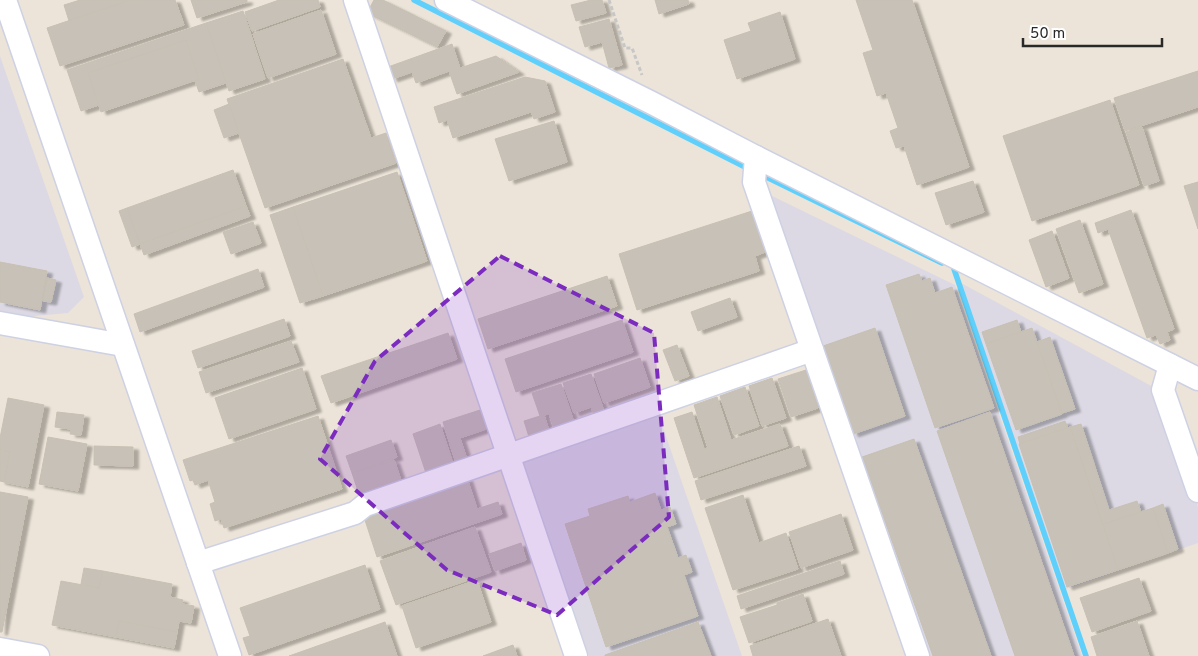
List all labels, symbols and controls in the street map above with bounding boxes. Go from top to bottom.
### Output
scale bar [1023,15,1162,47]
text: 50 m [1030,25,1065,44]

